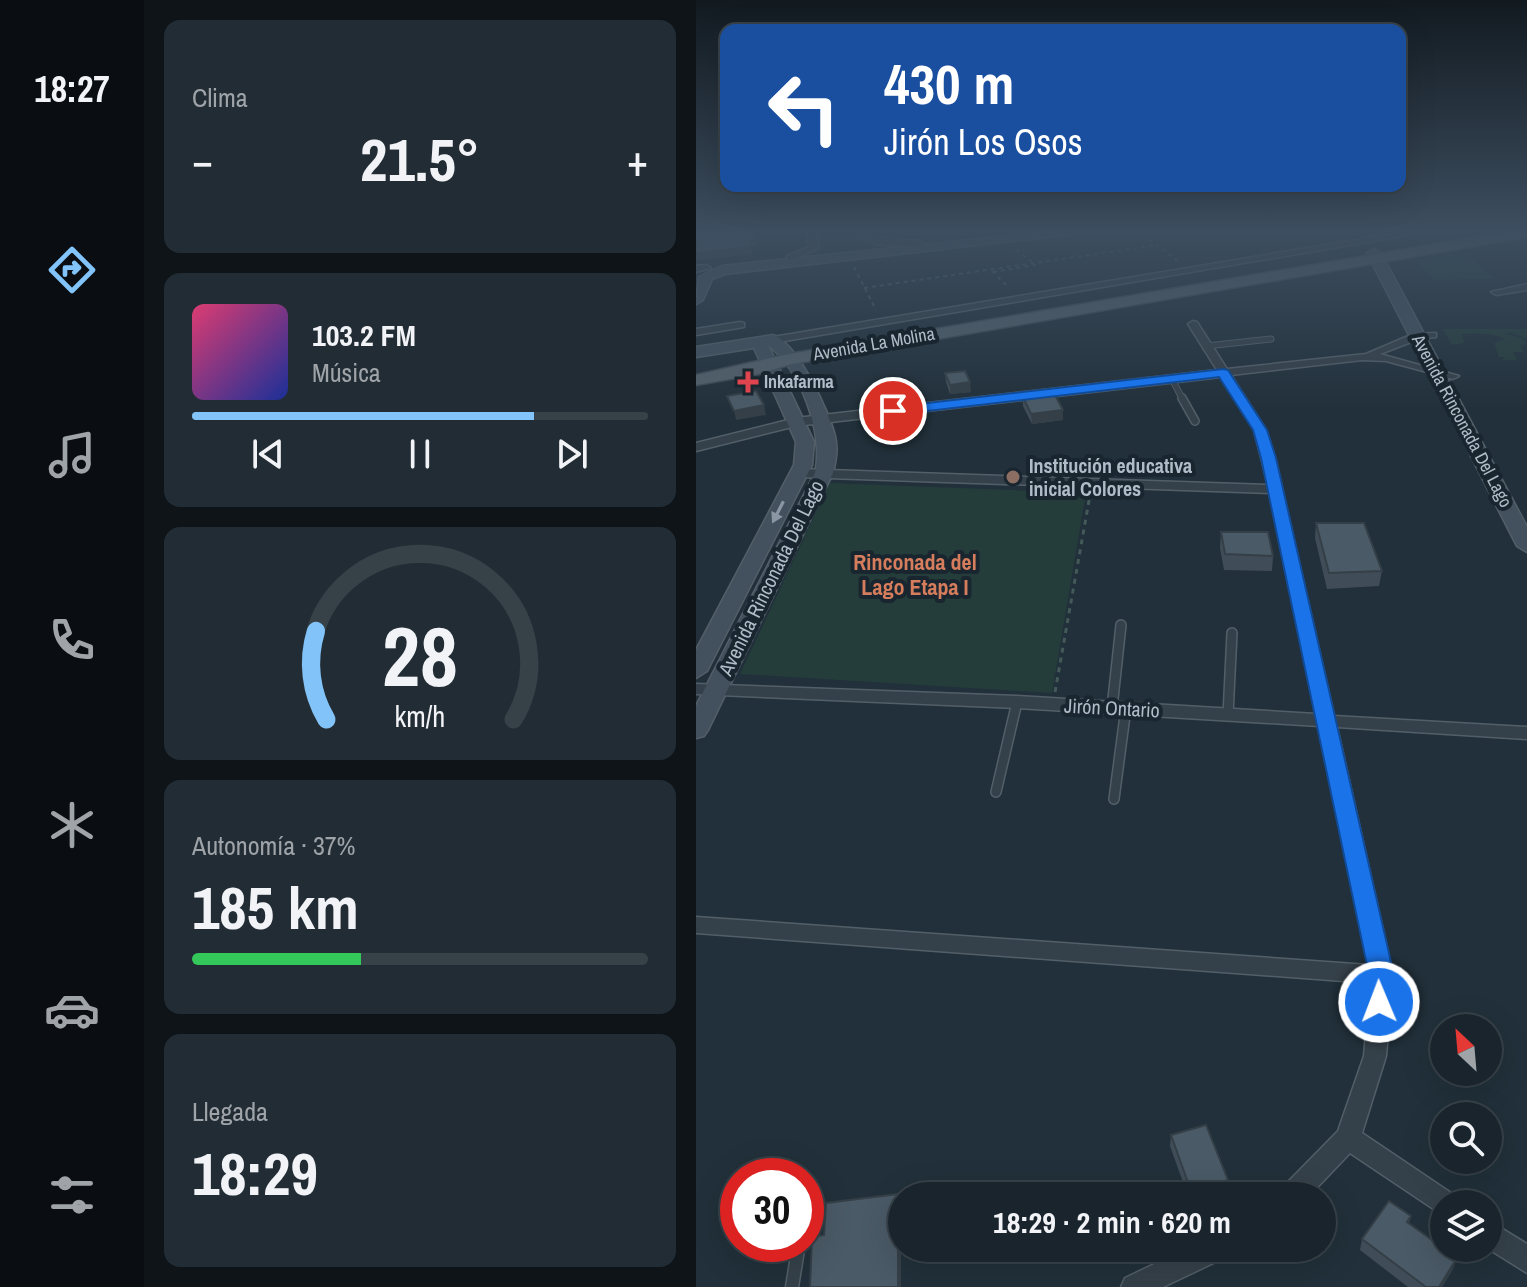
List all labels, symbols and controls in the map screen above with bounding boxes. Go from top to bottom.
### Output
text: 430 m [884,46,1014,121]
icon: left [752,56,856,160]
text: 18:27 [34,65,110,113]
text: Clima [192,80,248,115]
text: Jirón Los Osos [884,118,1083,166]
text: 21.5° [360,119,480,200]
text: − [192,130,213,190]
text: + [627,130,648,190]
icon: directions [44,242,100,298]
text: 103.2 FM [312,315,416,355]
street label: Avenida La Molina [810,321,937,367]
street label: Avenida Rinconada Del Lago [1406,329,1519,512]
text: Música [312,355,381,390]
place label: Inkafarma [764,369,835,394]
marker: Inkafarma [739,373,757,391]
pin [859,377,927,445]
icon: arrive [871,389,915,433]
icon: music [44,427,100,483]
icon: previous [246,432,290,476]
icon: pause [398,432,442,476]
icon: next [550,432,594,476]
place label: Institución educativa inicial Colores [1029,452,1192,502]
marker: Institución educativa inicial Colores [1004,468,1022,486]
street label: Avenida Rinconada Del Lago [711,476,830,681]
one-way arrow [772,501,785,524]
district label: Rinconada del Lago Etapa I [853,547,977,602]
text: 28 [382,599,458,711]
icon: phone [44,612,100,668]
street label: Jirón Ontario [1064,692,1161,723]
text: km/h [395,697,445,736]
icon: climate [44,797,100,853]
text: Autonomía · 37% [192,828,356,863]
text: 185 km [192,867,359,948]
position arrow [1337,960,1421,1044]
icon: car [44,982,100,1038]
north arrow [1430,1014,1502,1086]
map controls [1430,1014,1502,1262]
text: Llegada [192,1094,268,1129]
button: search [1430,1102,1502,1174]
text: 18:29 [192,1133,318,1214]
speed limit sign: 30 [720,1158,824,1262]
icon: filters [44,1167,100,1223]
button: layers [1430,1190,1502,1262]
text: 18:29 · 2 min · 620 m [993,1202,1231,1242]

